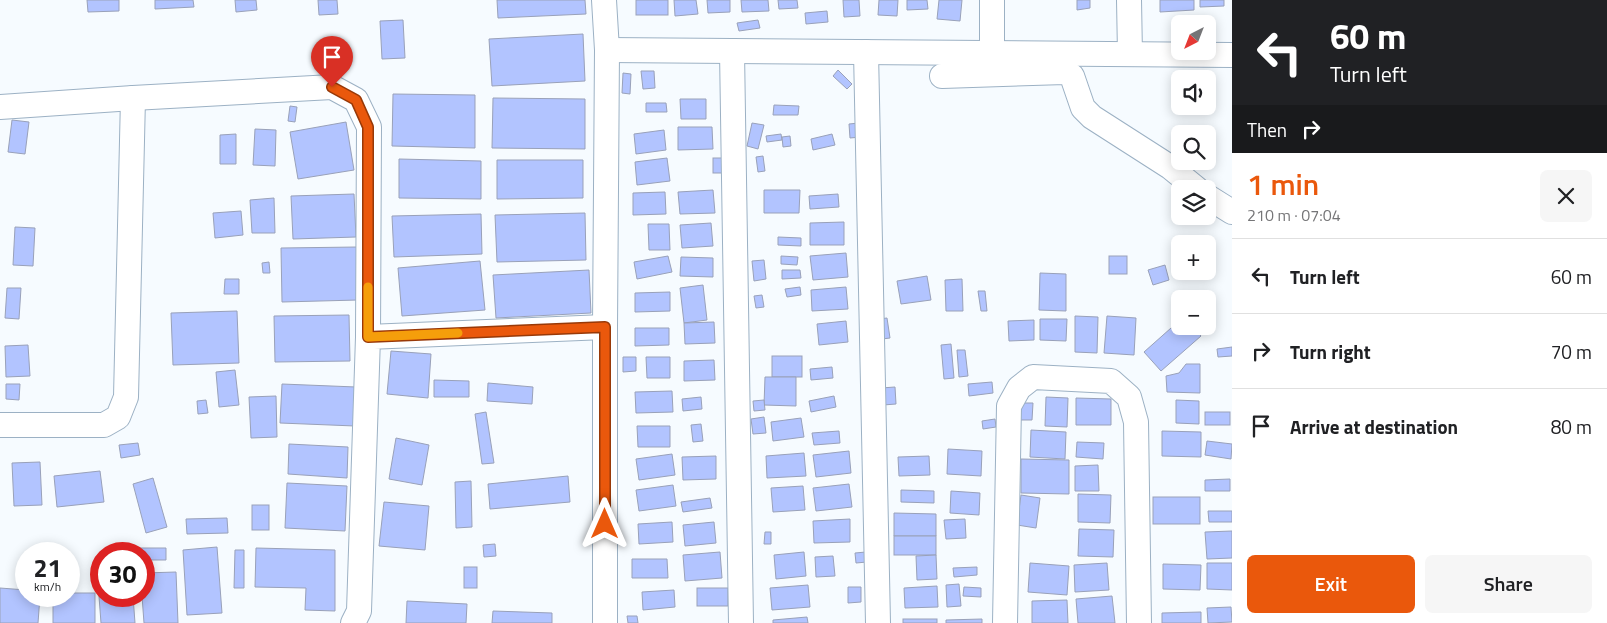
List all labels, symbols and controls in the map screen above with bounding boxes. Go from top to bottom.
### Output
text: 60 m [1330,9,1406,63]
north arrow [1171,15,1216,60]
map controls [1171,15,1216,335]
icon: left [1247,20,1312,85]
pin [311,36,353,87]
icon: arrive [318,43,346,71]
text: Turn left [1330,57,1407,91]
button: sound [1171,70,1216,115]
text: Then [1247,115,1287,144]
icon: right [1297,115,1325,143]
button: search [1171,125,1216,170]
text: 1 min [1247,161,1319,207]
button: close [1540,170,1592,222]
button: layers [1171,180,1216,225]
text: 210 m · 07:04 [1247,203,1341,227]
button: + [1171,235,1216,280]
icon: left [1247,262,1275,290]
text: Turn left [1290,262,1360,291]
text: 60 m [1551,262,1592,291]
button: − [1171,290,1216,335]
icon: right [1247,337,1275,365]
text: Turn right [1290,337,1371,366]
text: 70 m [1551,337,1592,366]
icon: arrive [1247,412,1275,440]
text: Arrive at destination [1290,412,1458,441]
text: 80 m [1551,412,1592,441]
position arrow [578,497,630,549]
speed limit sign: 30 [90,542,155,607]
text: 21 [33,549,62,587]
button: Exit [1247,555,1415,613]
button: Share [1425,555,1592,613]
text: km/h [34,577,61,596]

